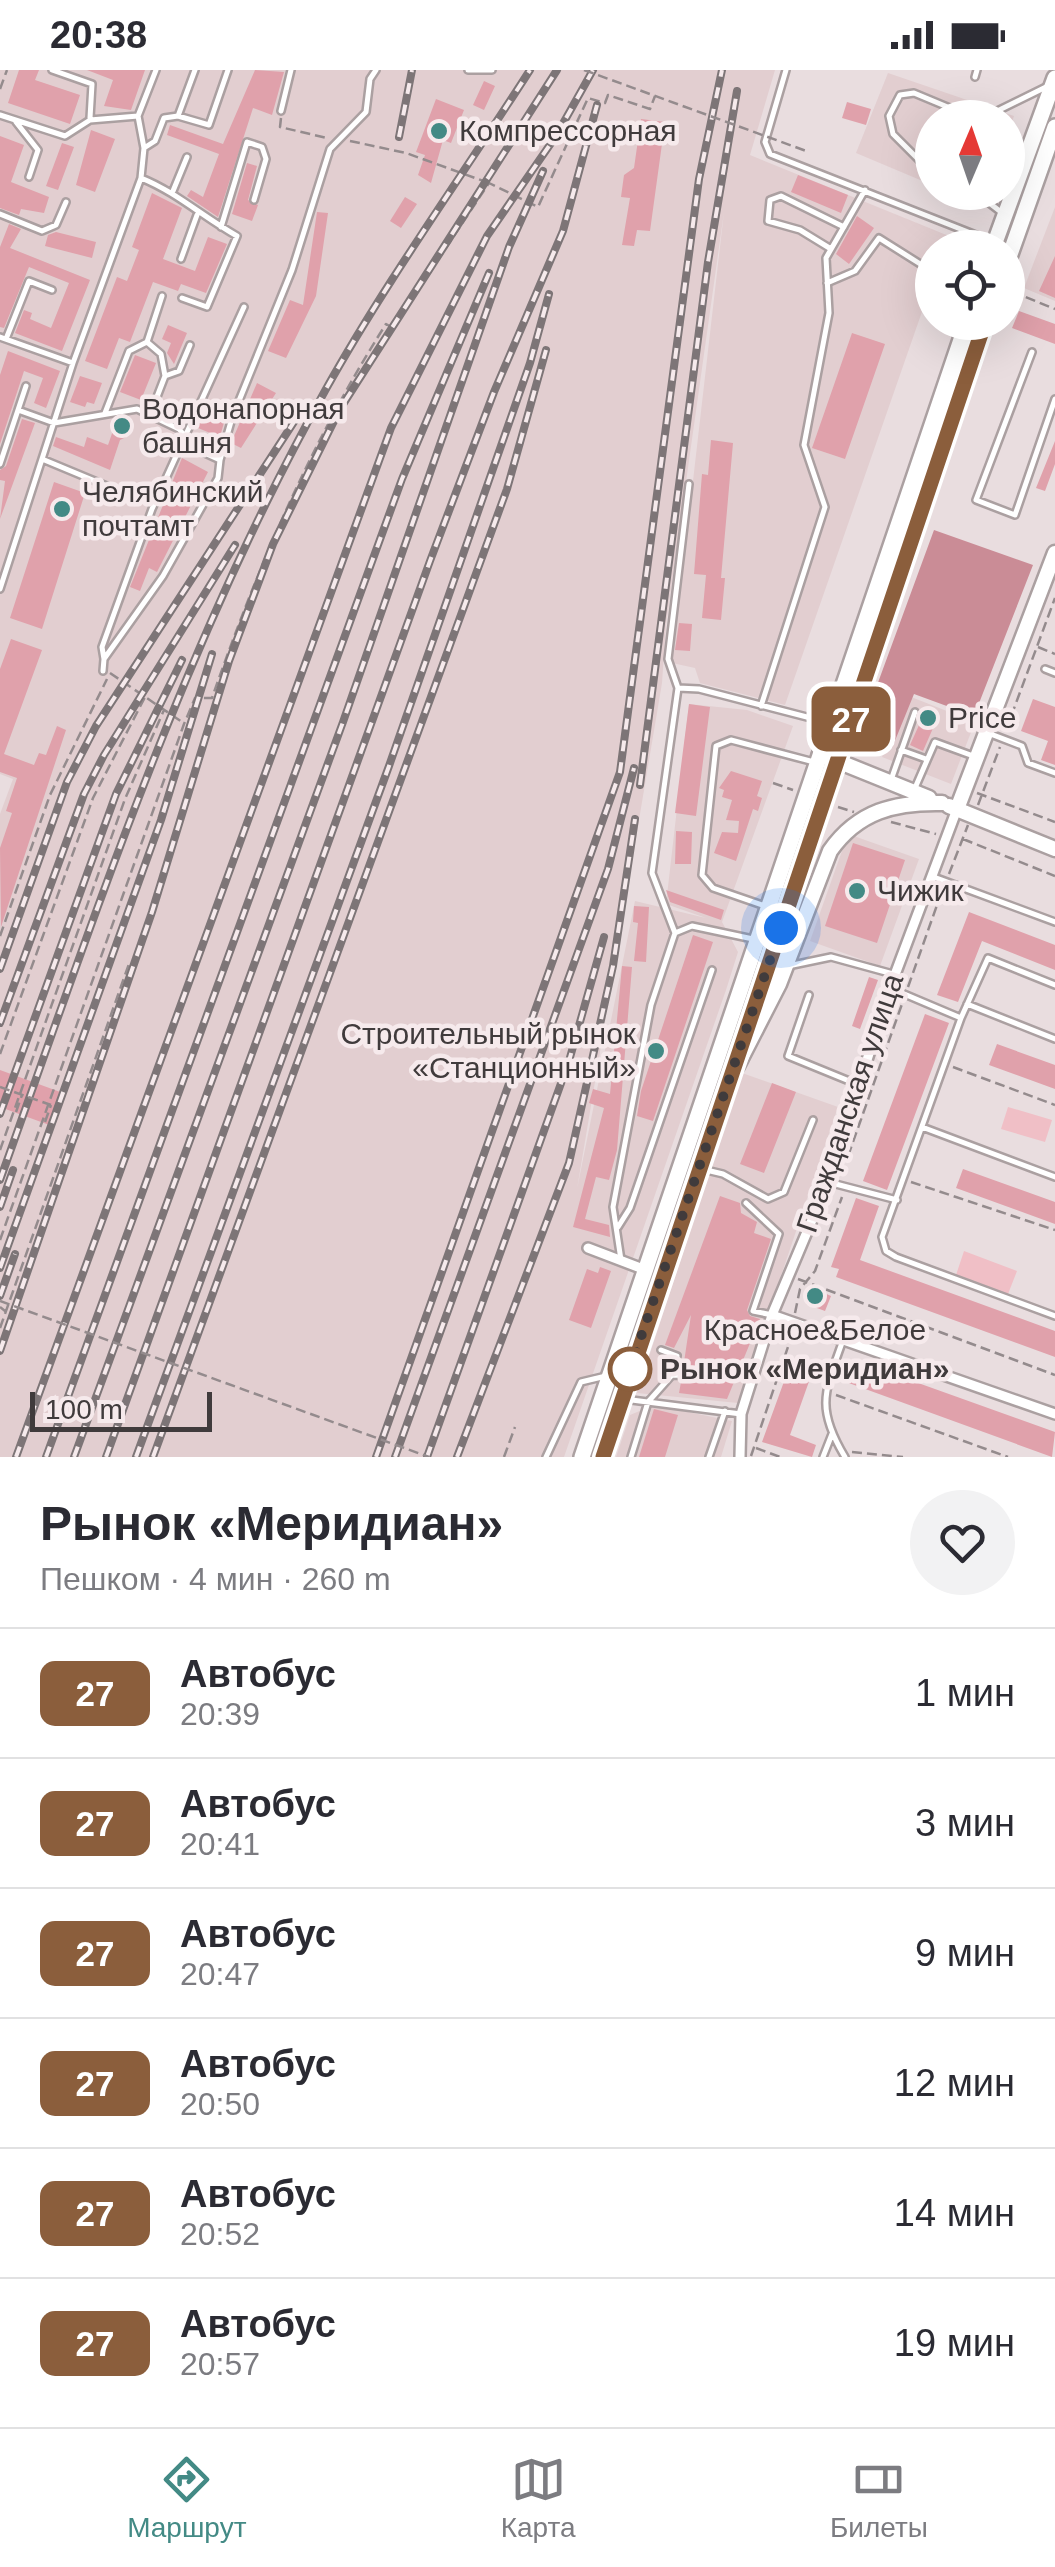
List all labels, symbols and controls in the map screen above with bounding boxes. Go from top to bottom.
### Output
text: 20:38 [50,14,147,56]
north arrow [915,100,1025,210]
map controls [915,100,1025,340]
place label: Компрессорная [459,114,677,147]
marker: Компрессорная [428,120,450,142]
button: locate [915,230,1025,340]
place label: Водонапорная башня [142,392,345,459]
marker: Водонапорная башня [111,415,133,437]
place label: Челябинский почтамт [82,475,264,542]
marker: Челябинский почтамт [51,498,73,520]
line badge: 27 [806,686,896,752]
text: 27 [832,700,870,739]
place label: Price [948,701,1016,734]
marker: Price [917,707,939,729]
place label: Чижик [877,874,965,907]
marker: Чижик [846,880,868,902]
your location [756,903,806,953]
street label: Гражданская улица [790,969,909,1236]
place label: Строительный рынок «Станционный» [340,1017,637,1084]
marker: Строительный рынок «Станционный» [645,1040,667,1062]
marker: Красное&Белое [804,1285,826,1307]
place label: Красное&Белое [704,1313,926,1346]
marker: Рынок «Меридиан» [609,1348,651,1390]
place label: Рынок «Меридиан» [660,1352,950,1385]
scale bar [30,1387,212,1432]
text: 100 m [45,1394,123,1425]
button: heart [910,1490,1015,1595]
text: Рынок «Меридиан» [40,1497,503,1550]
text: Пешком · 4 мин · 260 m [40,1561,391,1597]
text: Автобус [180,1653,336,1695]
text: 1 мин [915,1672,1015,1714]
text: 27 [76,1674,114,1713]
text: 20:39 [180,1696,260,1732]
text: Автобус [180,1783,336,1825]
text: 3 мин [915,1802,1015,1844]
text: 27 [76,1804,114,1843]
text: 20:41 [180,1826,260,1862]
text: Автобус [180,1913,336,1955]
text: 9 мин [915,1932,1015,1974]
text: 27 [76,1934,114,1973]
text: 20:47 [180,1956,260,1992]
text: Автобус [180,2043,336,2085]
text: 12 мин [894,2062,1015,2104]
text: 27 [76,2064,114,2103]
text: 20:50 [180,2086,260,2122]
text: Автобус [180,2173,336,2215]
text: 14 мин [894,2192,1015,2234]
text: 27 [76,2194,114,2233]
text: 20:52 [180,2216,260,2252]
text: Автобус [180,2303,336,2345]
text: 19 мин [894,2322,1015,2364]
text: 27 [76,2324,114,2363]
text: 20:57 [180,2346,260,2382]
tab: Маршрут [127,2452,246,2544]
tab: Карта [501,2452,576,2544]
tab: Билеты [830,2452,928,2544]

